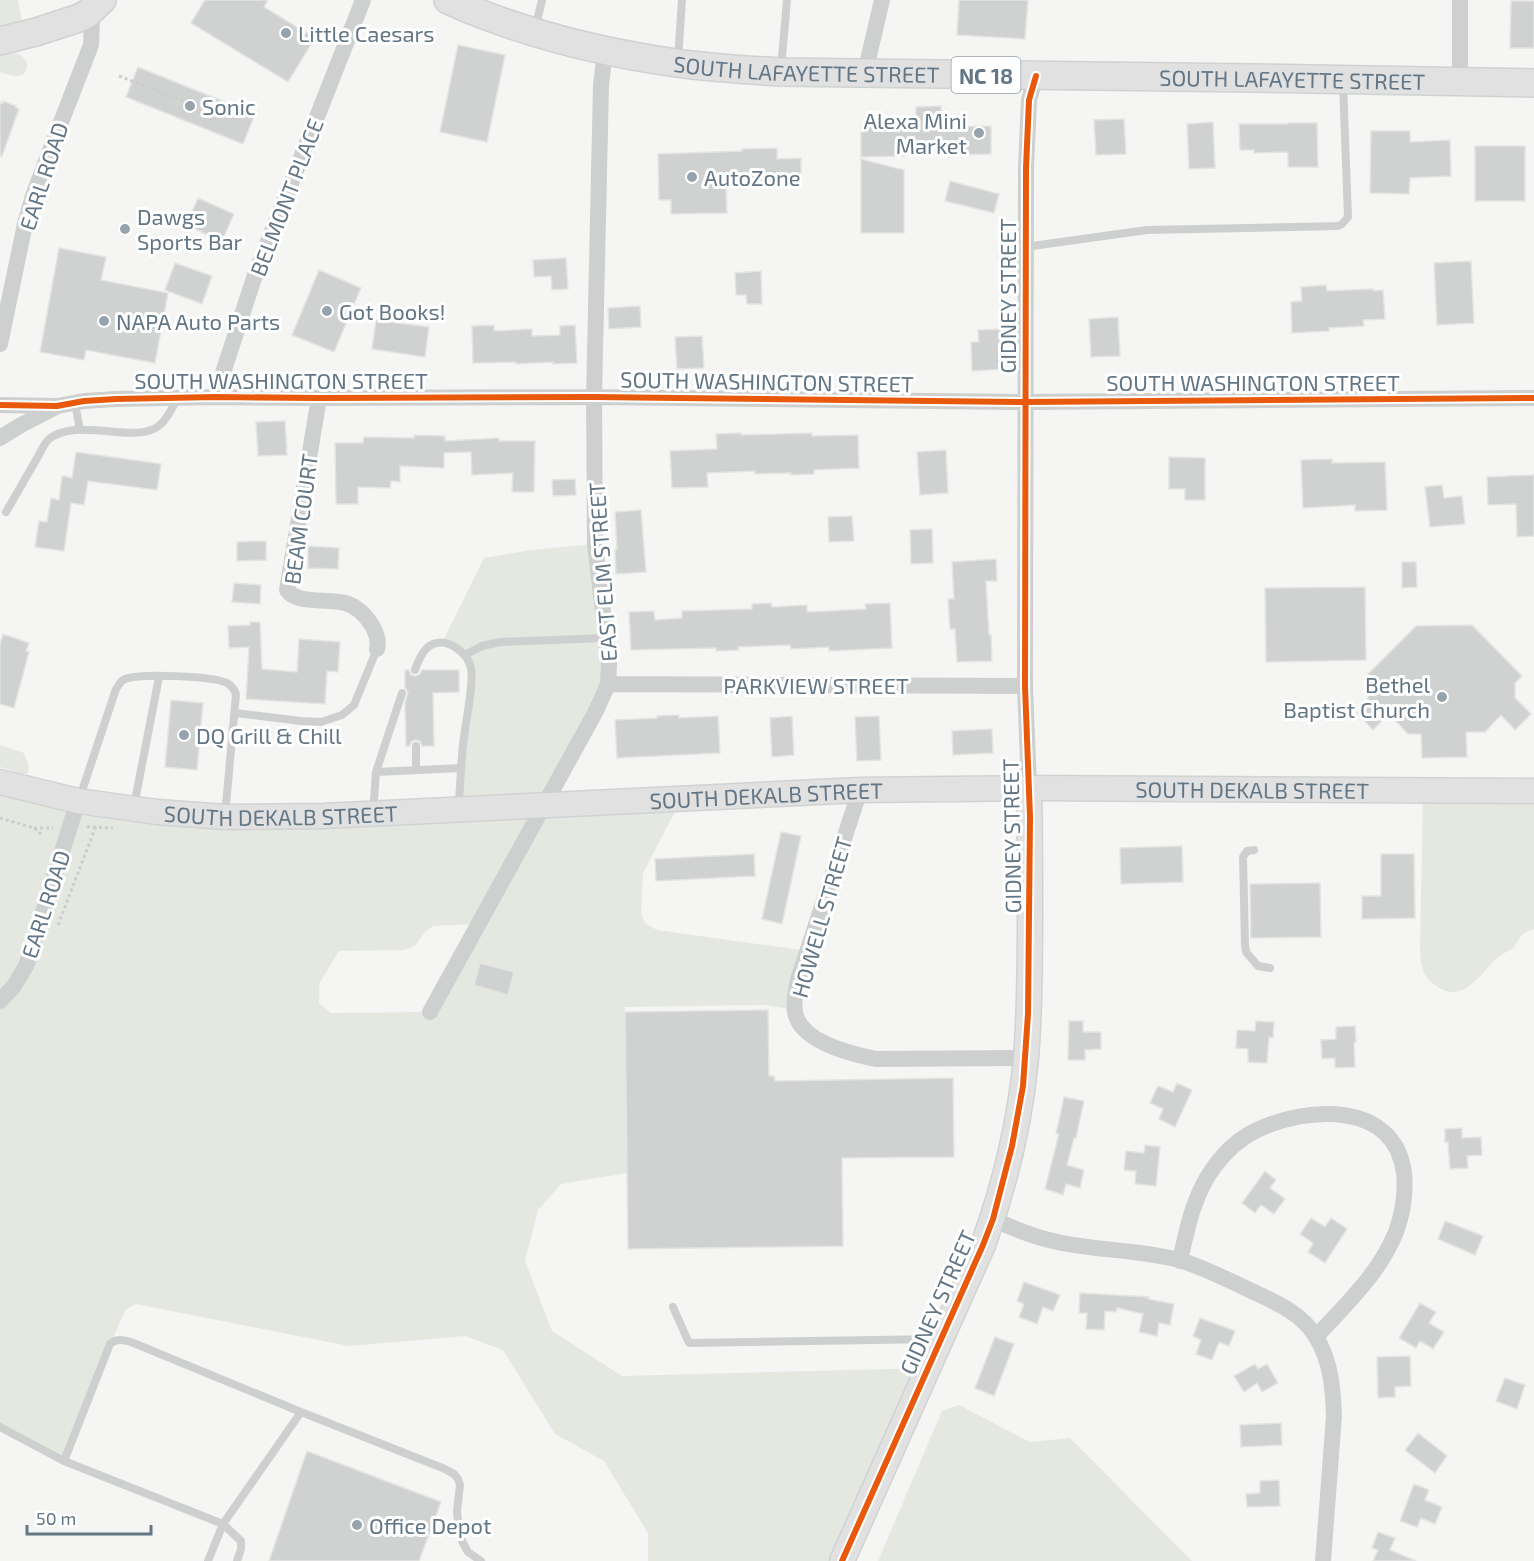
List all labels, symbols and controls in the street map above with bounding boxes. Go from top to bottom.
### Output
place label: Little Caesars [298,20,434,46]
marker: Little Caesars [279,26,293,40]
street label: SOUTH LAFAYETTE STREET [672,50,940,87]
road number: NC 18 [952,57,1020,93]
street label: SOUTH LAFAYETTE STREET [1159,64,1426,94]
place label: Sonic [202,93,256,119]
marker: Sonic [183,99,197,113]
place label: Alexa Mini Market [863,107,967,158]
street label: BELMONT PLACE [244,115,328,279]
street label: EARL ROAD [13,119,73,233]
marker: Alexa Mini Market [972,126,986,140]
place label: AutoZone [704,164,801,190]
marker: AutoZone [685,170,699,184]
place label: Dawgs Sports Bar [137,203,243,254]
street label: GIDNEY STREET [994,218,1020,374]
marker: Dawgs Sports Bar [118,222,132,236]
place label: Got Books! [339,298,446,324]
marker: Got Books! [320,304,334,318]
place label: NAPA Auto Parts [116,308,280,334]
marker: NAPA Auto Parts [97,314,111,328]
street label: SOUTH WASHINGTON STREET [620,365,914,397]
street label: SOUTH WASHINGTON STREET [134,367,428,393]
street label: SOUTH WASHINGTON STREET [1106,369,1400,395]
street label: BEAM COURT [278,452,322,586]
street label: EAST ELM STREET [583,481,621,662]
place label: Bethel Baptist Church [1283,671,1430,722]
street label: PARKVIEW STREET [723,672,909,698]
marker: Bethel Baptist Church [1435,690,1449,704]
place label: DQ Grill & Chill [196,722,342,749]
marker: DQ Grill & Chill [177,728,191,742]
street label: GIDNEY STREET [997,758,1025,914]
street label: SOUTH DEKALB STREET [1135,776,1369,803]
street label: SOUTH DEKALB STREET [649,777,883,813]
street label: SOUTH DEKALB STREET [163,799,398,830]
street label: HOWELL STREET [786,834,856,1000]
street label: EARL ROAD [15,847,75,961]
street label: GIDNEY STREET [894,1226,980,1378]
scale bar [27,1498,152,1536]
text: 50 m [36,1507,76,1529]
place label: Office Depot [369,1512,491,1538]
marker: Office Depot [350,1518,364,1532]

